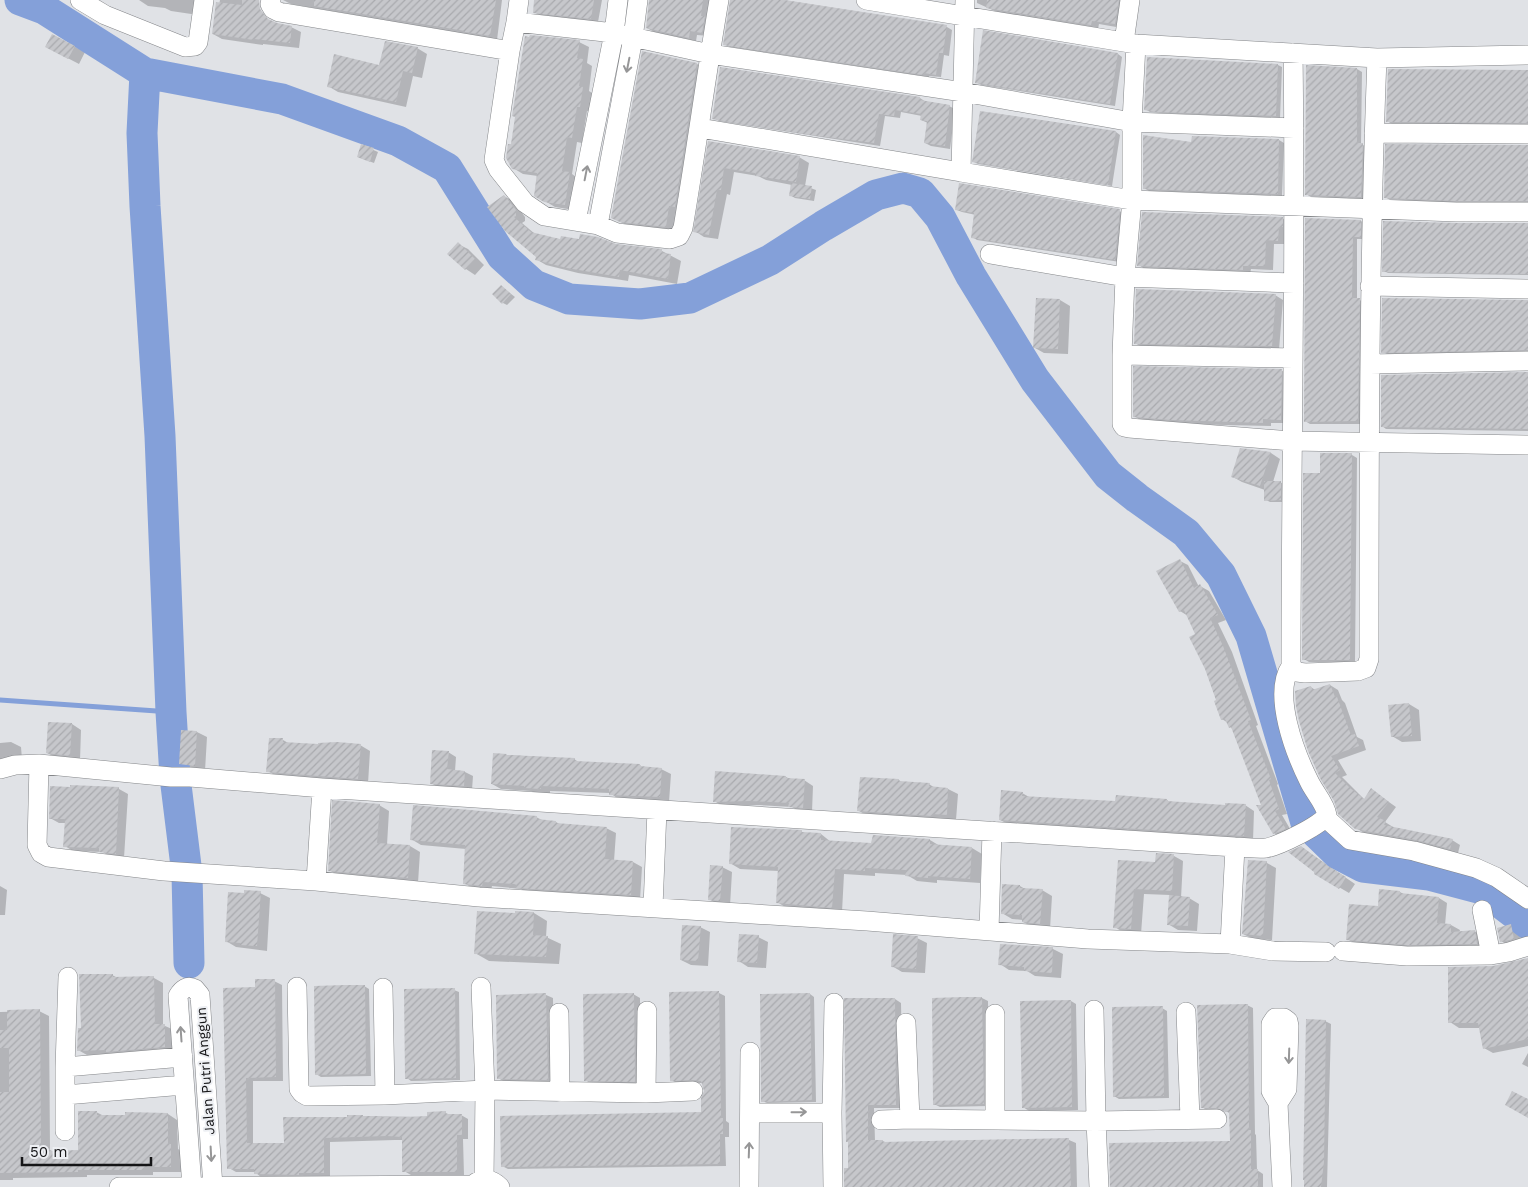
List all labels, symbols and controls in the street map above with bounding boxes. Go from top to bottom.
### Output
one-way arrow [622,57,632,73]
one-way arrow [581,165,591,181]
street label: Jalan Putri Anggun [193,1007,217,1135]
one-way arrow [176,1026,186,1042]
one-way arrow [1284,1047,1293,1063]
one-way arrow [790,1107,807,1117]
scale bar [22,1134,151,1166]
one-way arrow [744,1142,753,1158]
text: 50 m [30,1143,67,1161]
one-way arrow [207,1145,216,1161]

